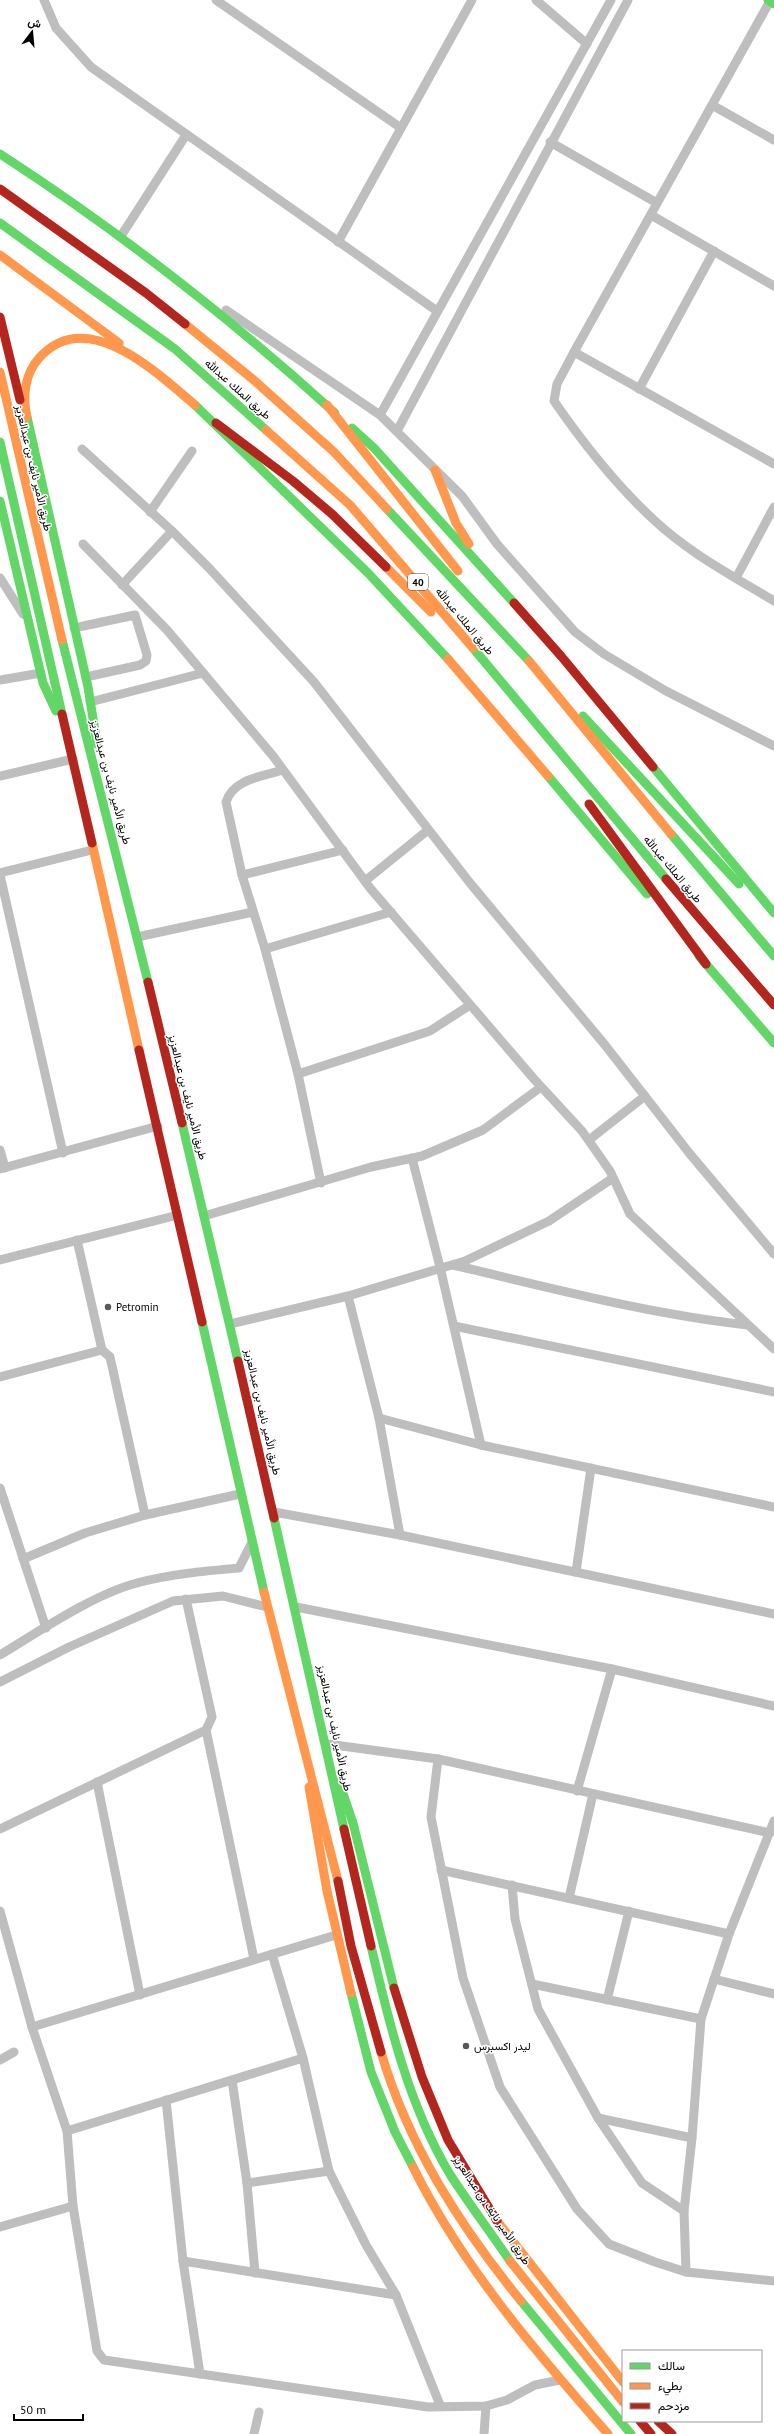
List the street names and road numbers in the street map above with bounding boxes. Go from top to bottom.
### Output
street label: طريق الملك عبدالله [202,356,274,422]
street label: طريق الأمير نايف بن عبدالعزيز [12,403,55,532]
road number: 40 [408,574,428,590]
street label: طريق الملك عبدالله [433,584,497,658]
street label: طريق الأمير نايف بن عبدالعزيز [87,717,134,846]
street label: طريق الملك عبدالله [641,832,705,906]
street label: طريق الأمير نايف بن عبدالعزيز [165,1032,210,1161]
street label: طريق الأمير نايف بن عبدالعزيز [241,1347,284,1476]
street label: طريق الأمير نايف بن عبدالعزيز [315,1663,355,1793]
street label: طريق الأمير نايف بن عبدالعزيز [450,2152,534,2267]

